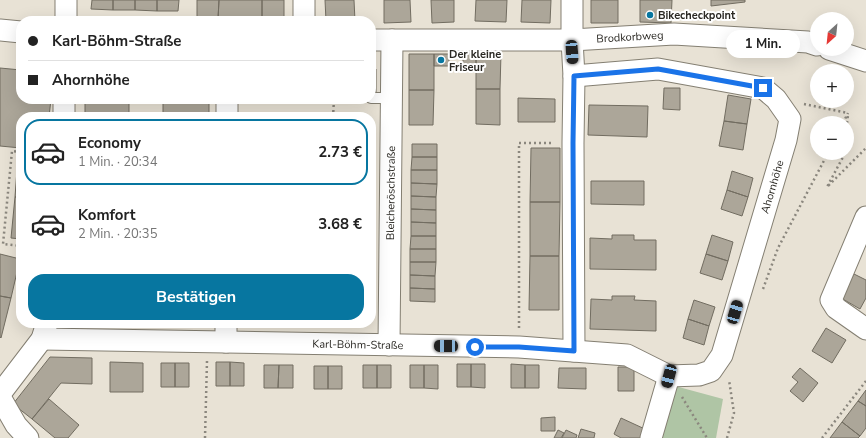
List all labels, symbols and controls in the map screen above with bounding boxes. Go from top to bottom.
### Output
place label: Bikecheckpoint [658,8,736,23]
marker: Bikecheckpoint [645,10,655,20]
north arrow [810,12,854,56]
map controls [810,12,854,160]
street label: Brodkorbweg [596,27,664,46]
callout: 1 Min. [726,30,800,58]
text: Karl-Böhm-Straße [52,31,181,51]
text: 1 Min. [745,35,781,53]
car [565,40,579,64]
place label: Der kleine Friseur [449,47,501,75]
marker: Der kleine Friseur [436,55,446,65]
button: + [810,64,854,108]
text: Ahornhöhe [52,70,130,90]
route end [754,79,772,97]
button: − [810,116,854,160]
text: Economy [78,133,141,153]
icon: car [30,134,66,170]
text: 2.73 € [318,142,362,162]
street label: Bleicheröschstraße [383,146,398,240]
text: 1 Min. · 20:34 [78,153,157,171]
street label: Ahornhöhe [757,158,787,215]
text: Komfort [78,205,136,225]
icon: car [30,206,66,242]
text: 3.68 € [318,214,362,234]
text: 2 Min. · 20:35 [78,225,157,243]
button: Bestätigen [28,274,364,320]
car [726,299,744,325]
street label: Karl-Böhm-Straße [312,336,404,353]
route start [466,338,484,356]
car [434,340,458,352]
car [660,363,678,389]

